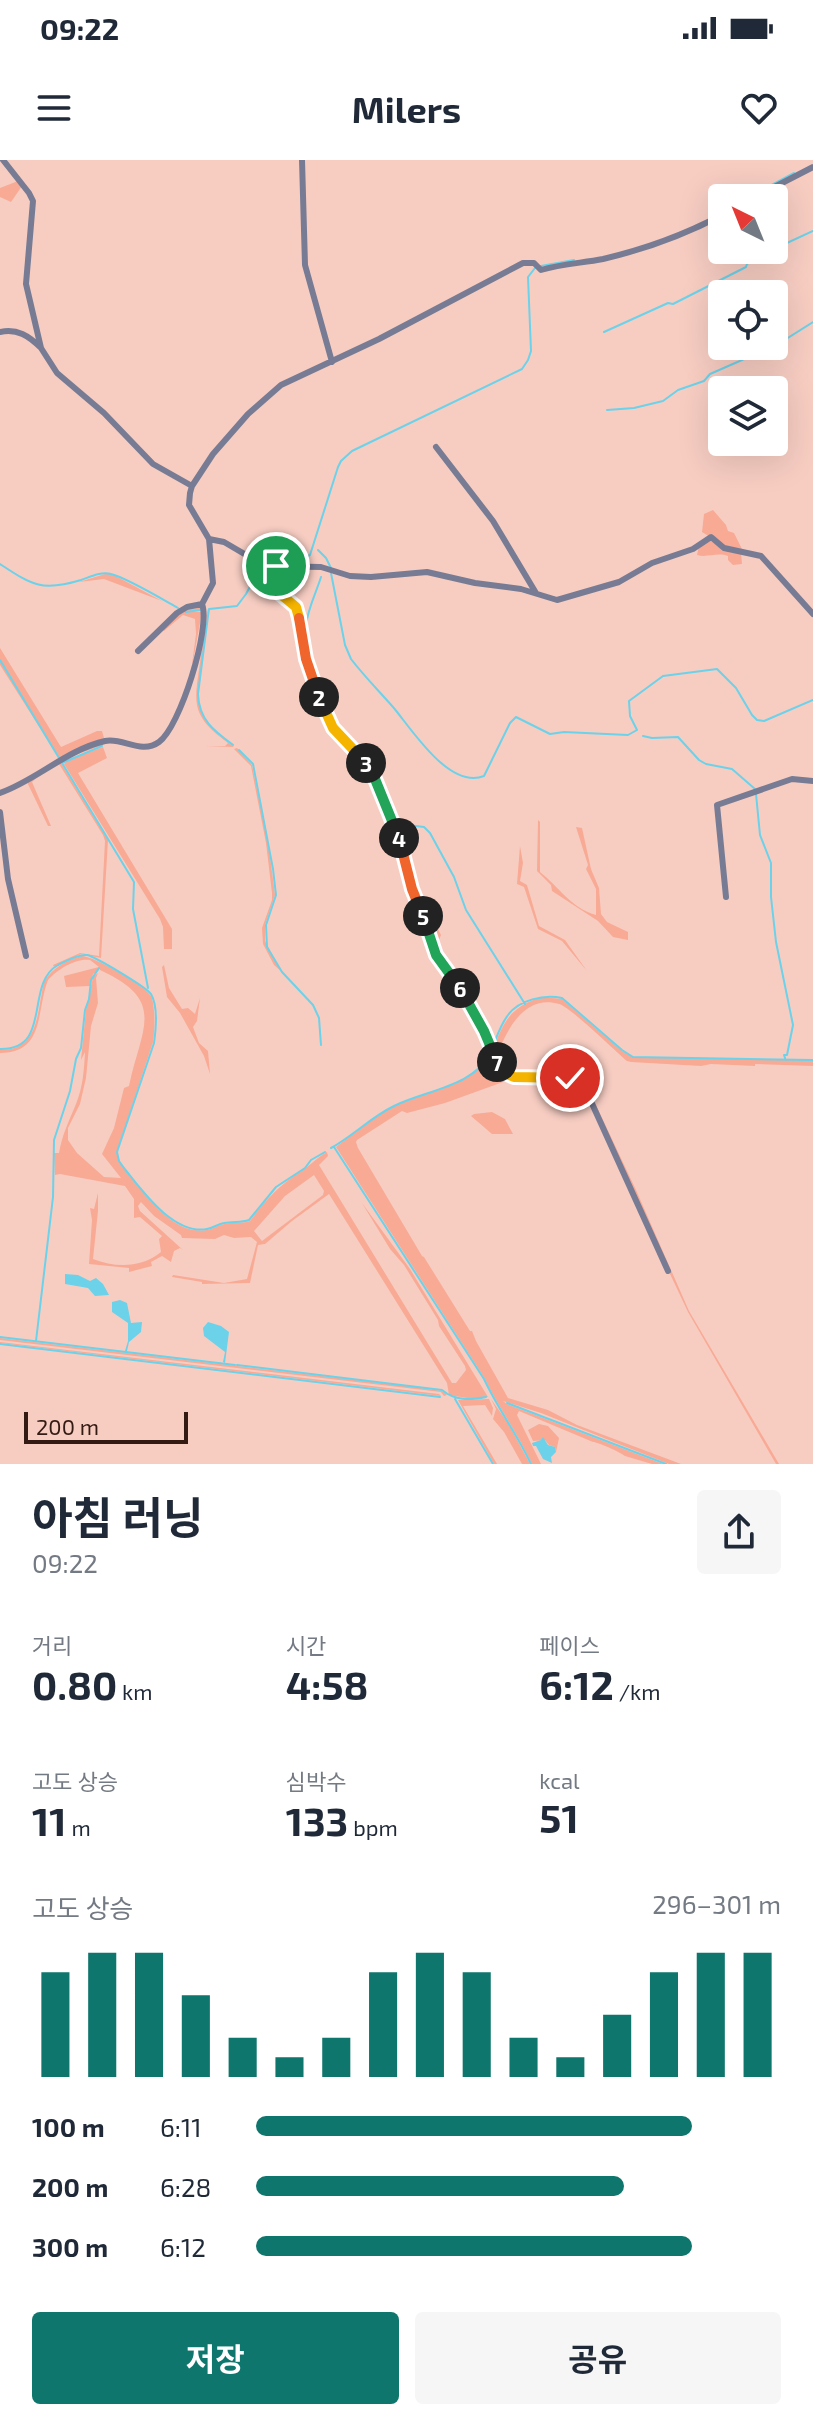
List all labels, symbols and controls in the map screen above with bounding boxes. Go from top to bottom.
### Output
text: 09:22 [40,10,119,46]
icon: menu [32,86,76,130]
icon: heart [737,86,781,130]
text: Milers [352,87,461,130]
north arrow [708,184,788,264]
map controls [708,184,788,456]
button: locate [708,280,788,360]
button: layers [708,376,788,456]
pin [242,532,310,600]
icon: arrive [254,544,298,588]
pin: 2 [299,677,339,717]
text: 2 [313,684,325,710]
pin: 3 [346,743,386,783]
text: 3 [360,750,372,776]
pin: 4 [379,818,419,858]
text: 4 [392,825,406,851]
pin: 5 [403,896,443,936]
text: 5 [417,903,429,929]
pin: 6 [440,968,480,1008]
text: 6 [454,975,466,1001]
pin: 7 [477,1042,517,1082]
pin [536,1044,604,1112]
text: 7 [491,1049,503,1075]
icon: check [548,1056,592,1100]
scale bar [24,1408,188,1444]
text: 200 m [36,1413,99,1439]
text: 아침 러닝 [32,1490,203,1543]
button: share [697,1490,781,1574]
text: 09:22 [32,1547,98,1578]
text: 거리 [32,1632,72,1658]
text: 시간 [286,1632,326,1658]
text: 페이스 [539,1632,600,1658]
text: 0.80 [32,1660,117,1708]
text: 4:58 [286,1660,368,1708]
text: 6:12 [539,1660,614,1708]
text: km [117,1678,153,1704]
text: /km [614,1678,661,1704]
text: kcal [539,1767,580,1793]
text: 고도 상승 [32,1768,118,1794]
text: 심박수 [286,1768,346,1794]
text: 51 [539,1793,579,1841]
text: 11 [32,1796,67,1844]
text: 133 [286,1796,348,1844]
text: m [67,1814,91,1840]
text: bpm [348,1814,398,1840]
text: 296–301 m [652,1888,781,1919]
text: 고도 상승 [32,1892,133,1923]
text: 100 m [32,2111,105,2142]
text: 6:11 [160,2111,202,2142]
text: 200 m [32,2171,108,2202]
text: 6:28 [160,2171,211,2202]
text: 300 m [32,2231,108,2262]
text: 6:12 [160,2231,206,2262]
button: 저장 [32,2312,399,2404]
button: 공유 [415,2312,781,2404]

